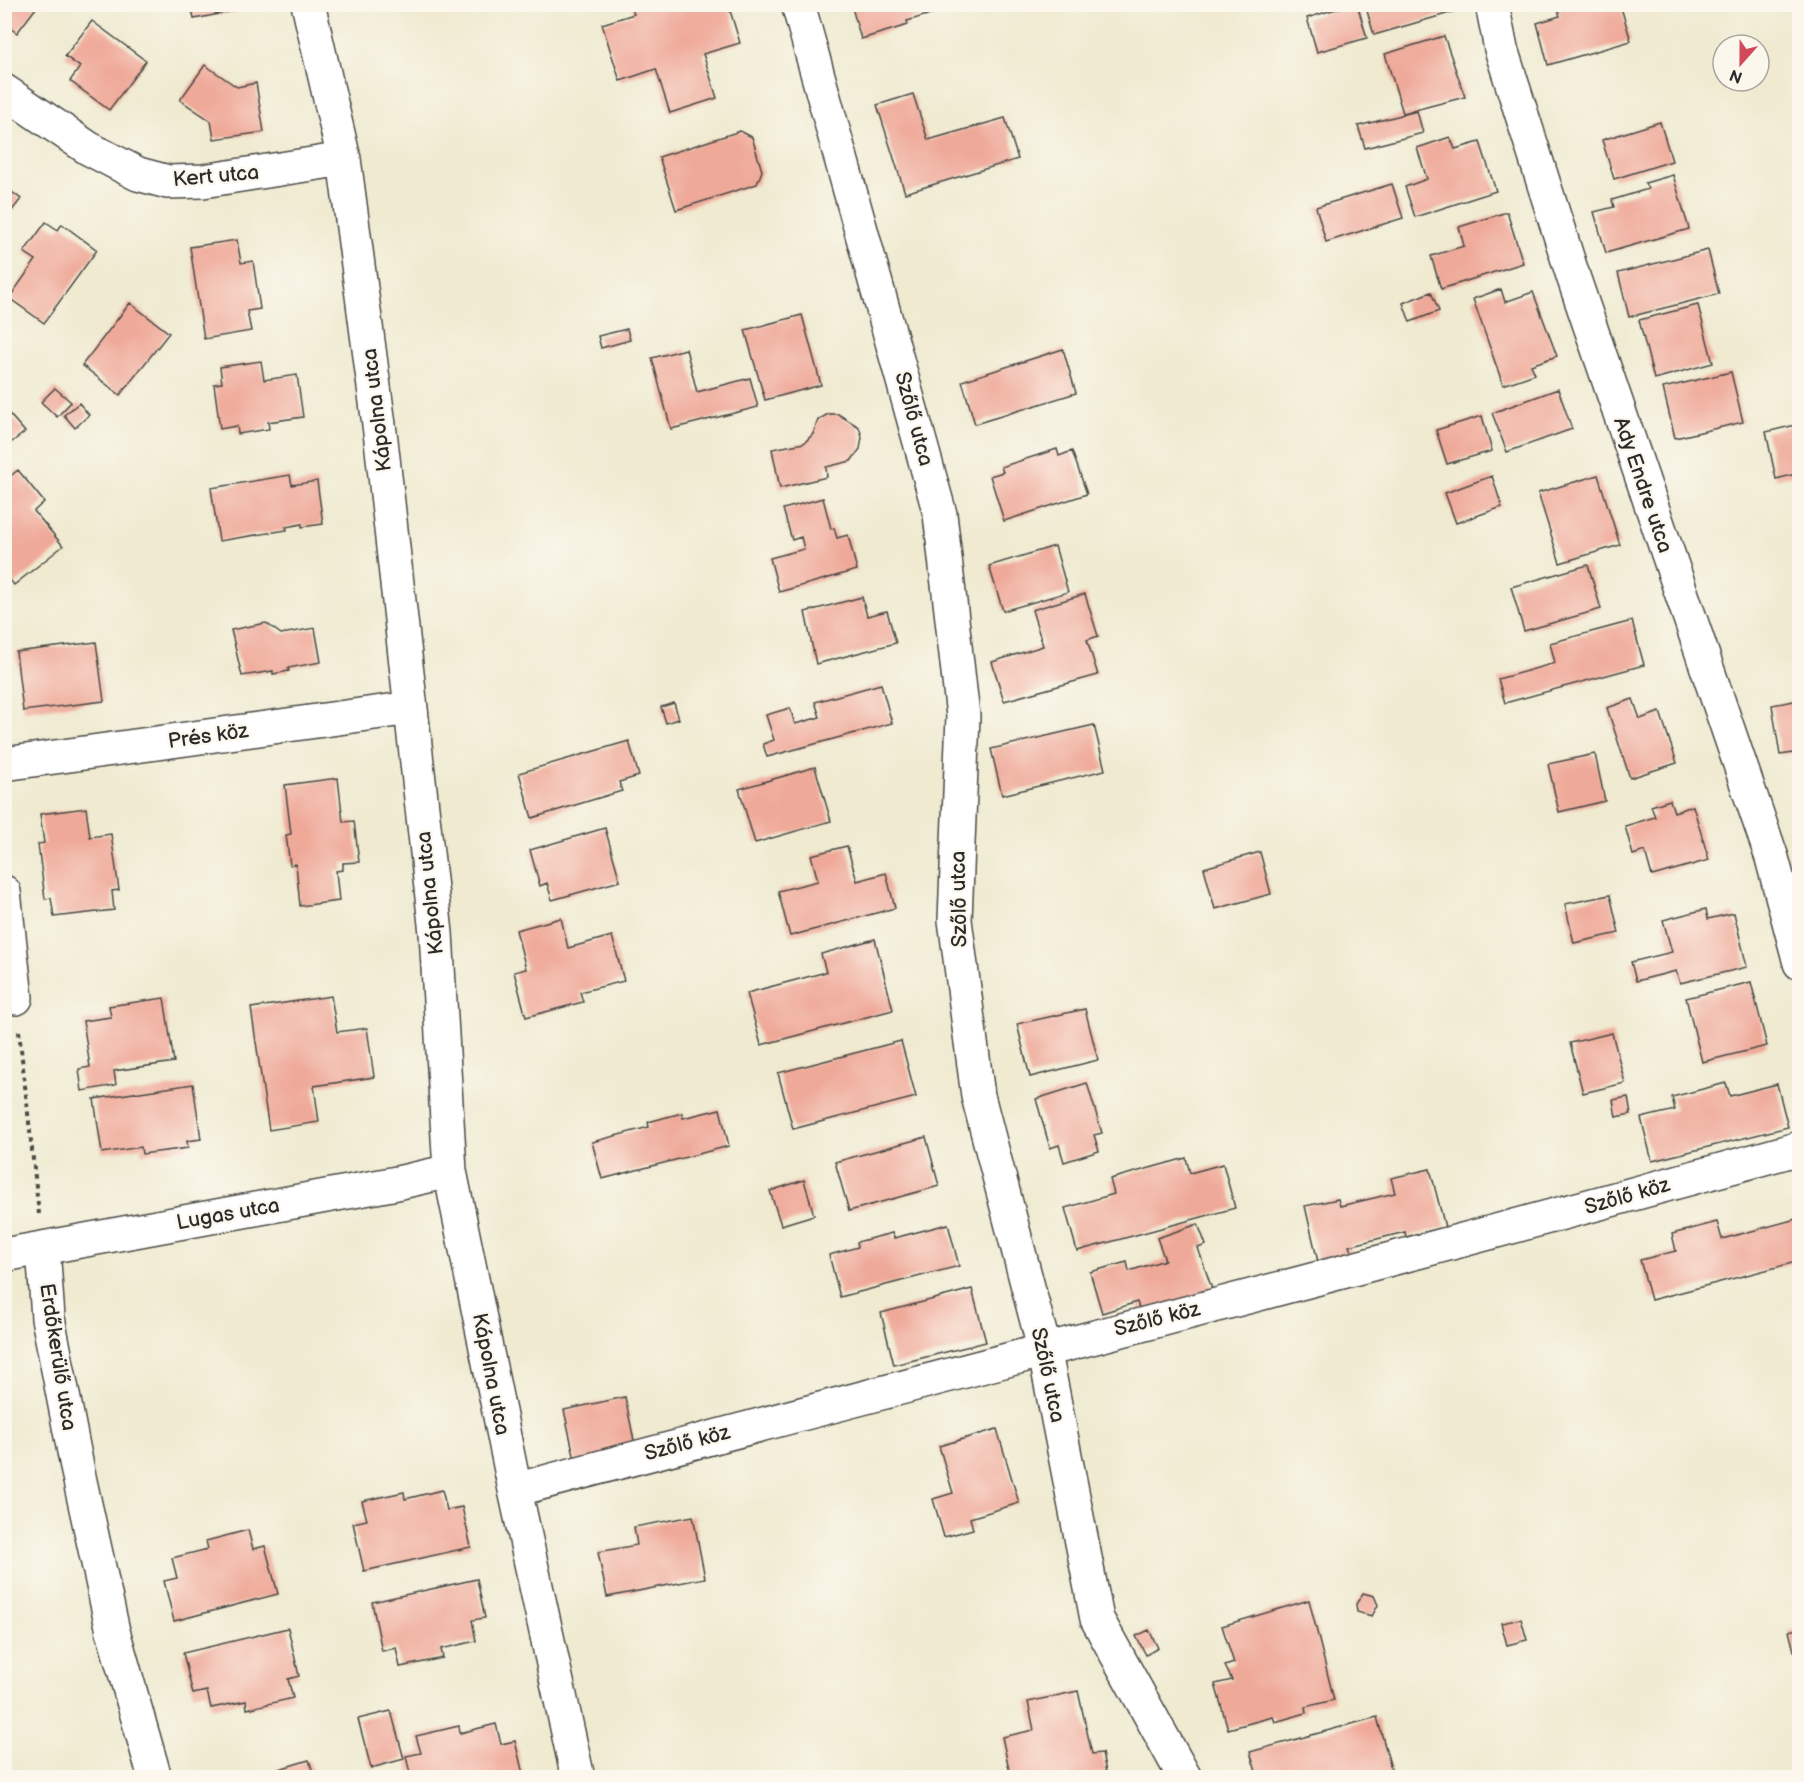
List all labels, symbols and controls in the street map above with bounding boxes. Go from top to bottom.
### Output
north arrow [1711,33,1771,93]
text: N [1727,65,1745,87]
street label: Kert utca [172,160,260,192]
street label: Kápolna utca [357,347,397,473]
street label: Szőlő utca [889,369,939,469]
street label: Ady Endre utca [1608,414,1678,556]
street label: Prés köz [166,718,251,754]
street label: Kápolna utca [411,830,449,956]
street label: Szőlő utca [946,851,972,947]
street label: Szőlő köz [1581,1172,1673,1220]
street label: Lugas utca [174,1193,282,1235]
street label: Erdőkerülő utca [34,1282,82,1432]
street label: Szőlő köz [1111,1296,1203,1342]
street label: Kápolna utca [467,1311,515,1437]
street label: Szőlő utca [1026,1325,1070,1425]
street label: Szőlő köz [641,1419,733,1466]

